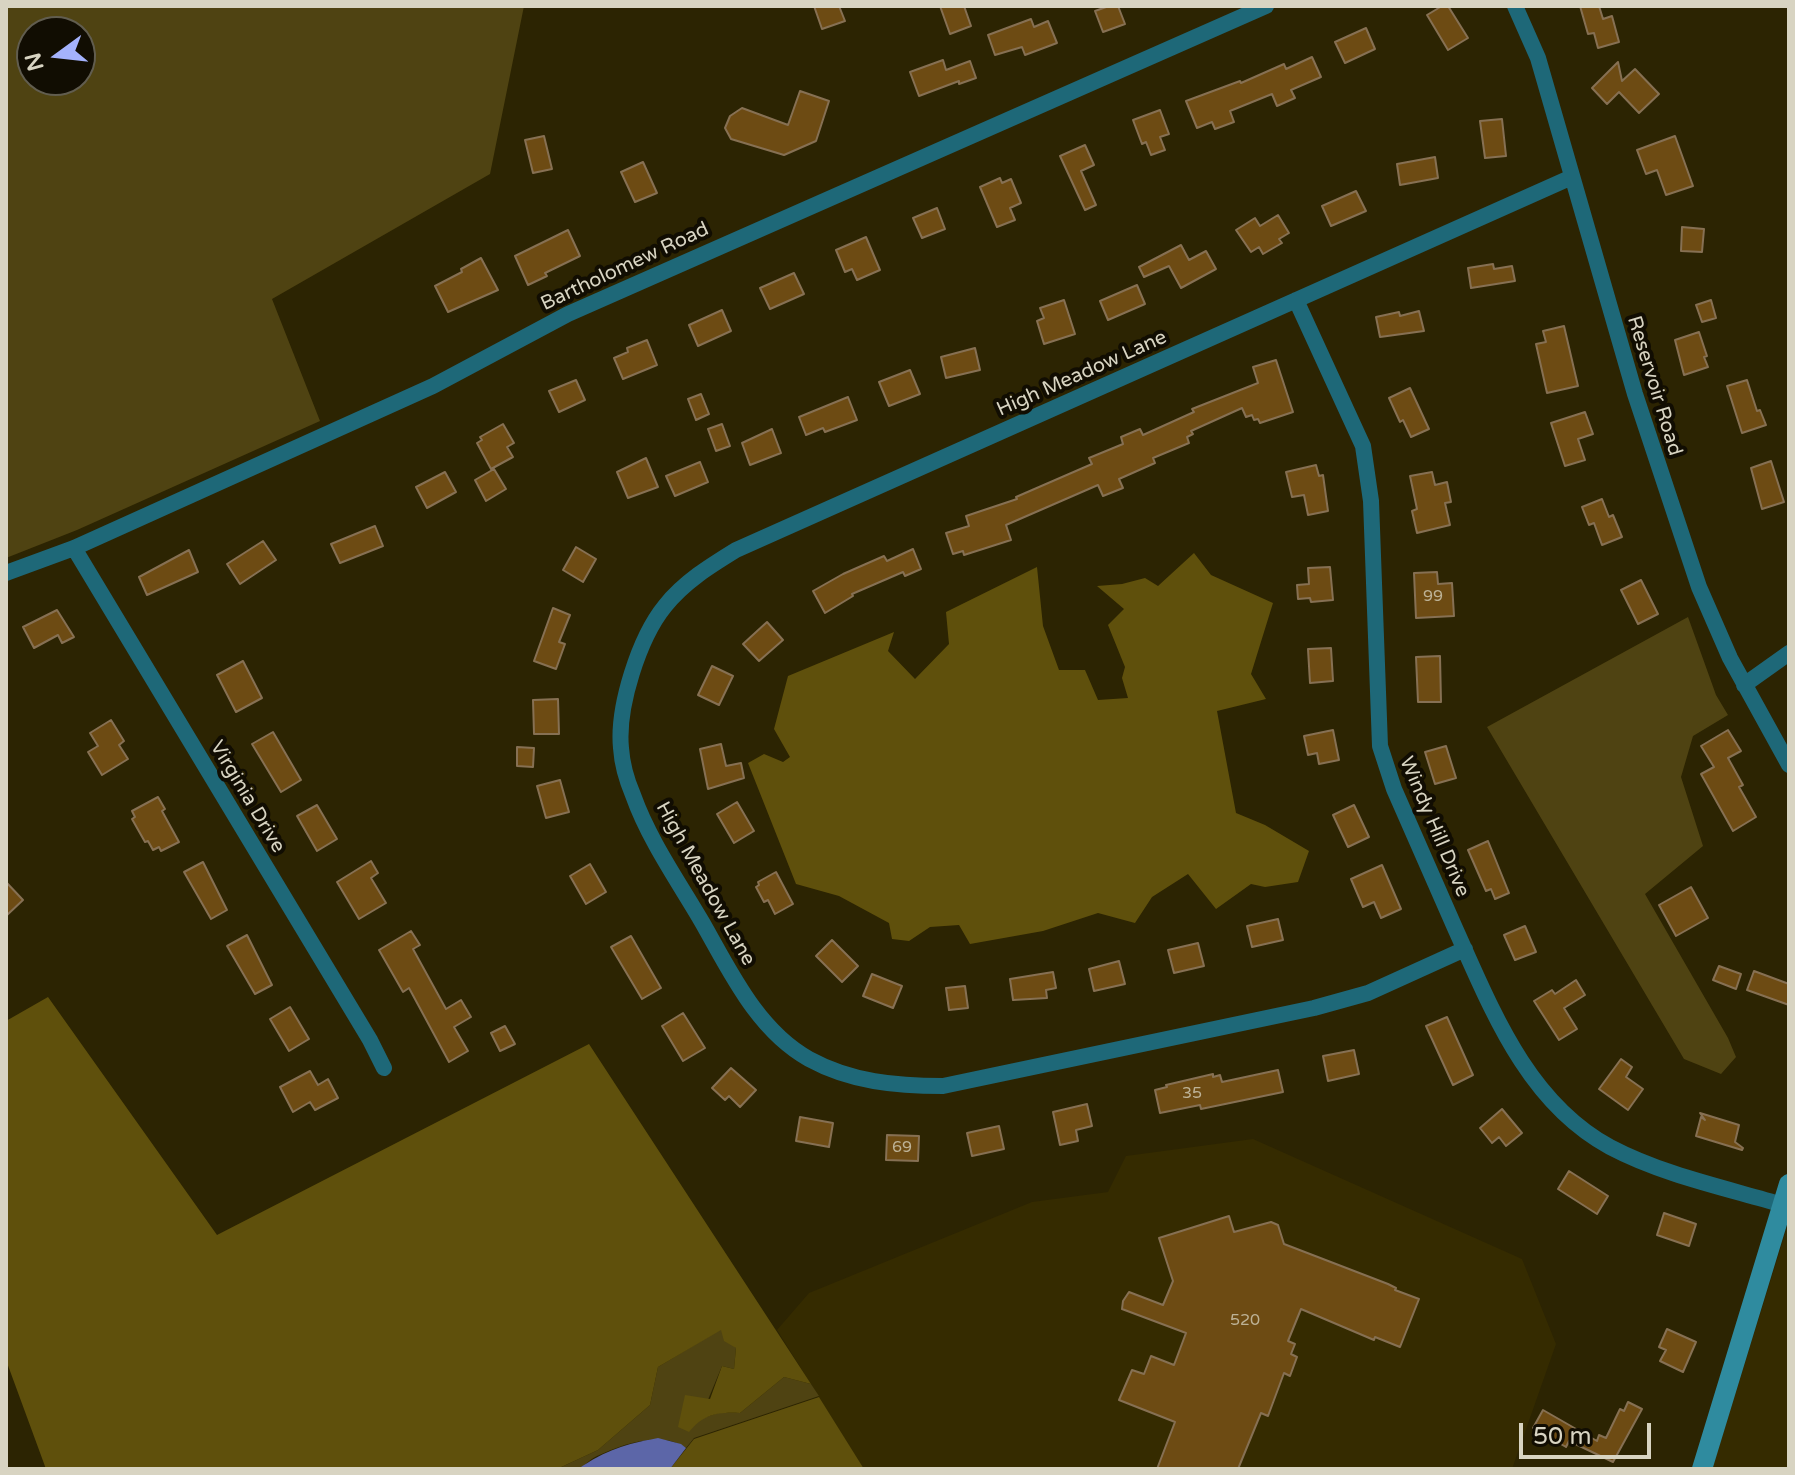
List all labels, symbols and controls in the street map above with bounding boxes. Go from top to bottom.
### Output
north arrow [16,16,96,96]
text: N [20,50,50,74]
street label: Bartholomew Road [537,218,713,316]
street label: Reservoir Road [1621,313,1687,459]
street label: High Meadow Lane [993,326,1171,422]
house number: 99 [1423,587,1443,607]
street label: Virginia Drive [204,737,290,857]
street label: Windy Hill Drive [1394,753,1474,901]
street label: High Meadow Lane [650,798,760,970]
house number: 35 [1182,1084,1202,1104]
house number: 69 [892,1138,912,1158]
house number: 520 [1230,1311,1260,1331]
scale bar [1523,1407,1655,1457]
text: 50 m [1533,1422,1591,1451]

